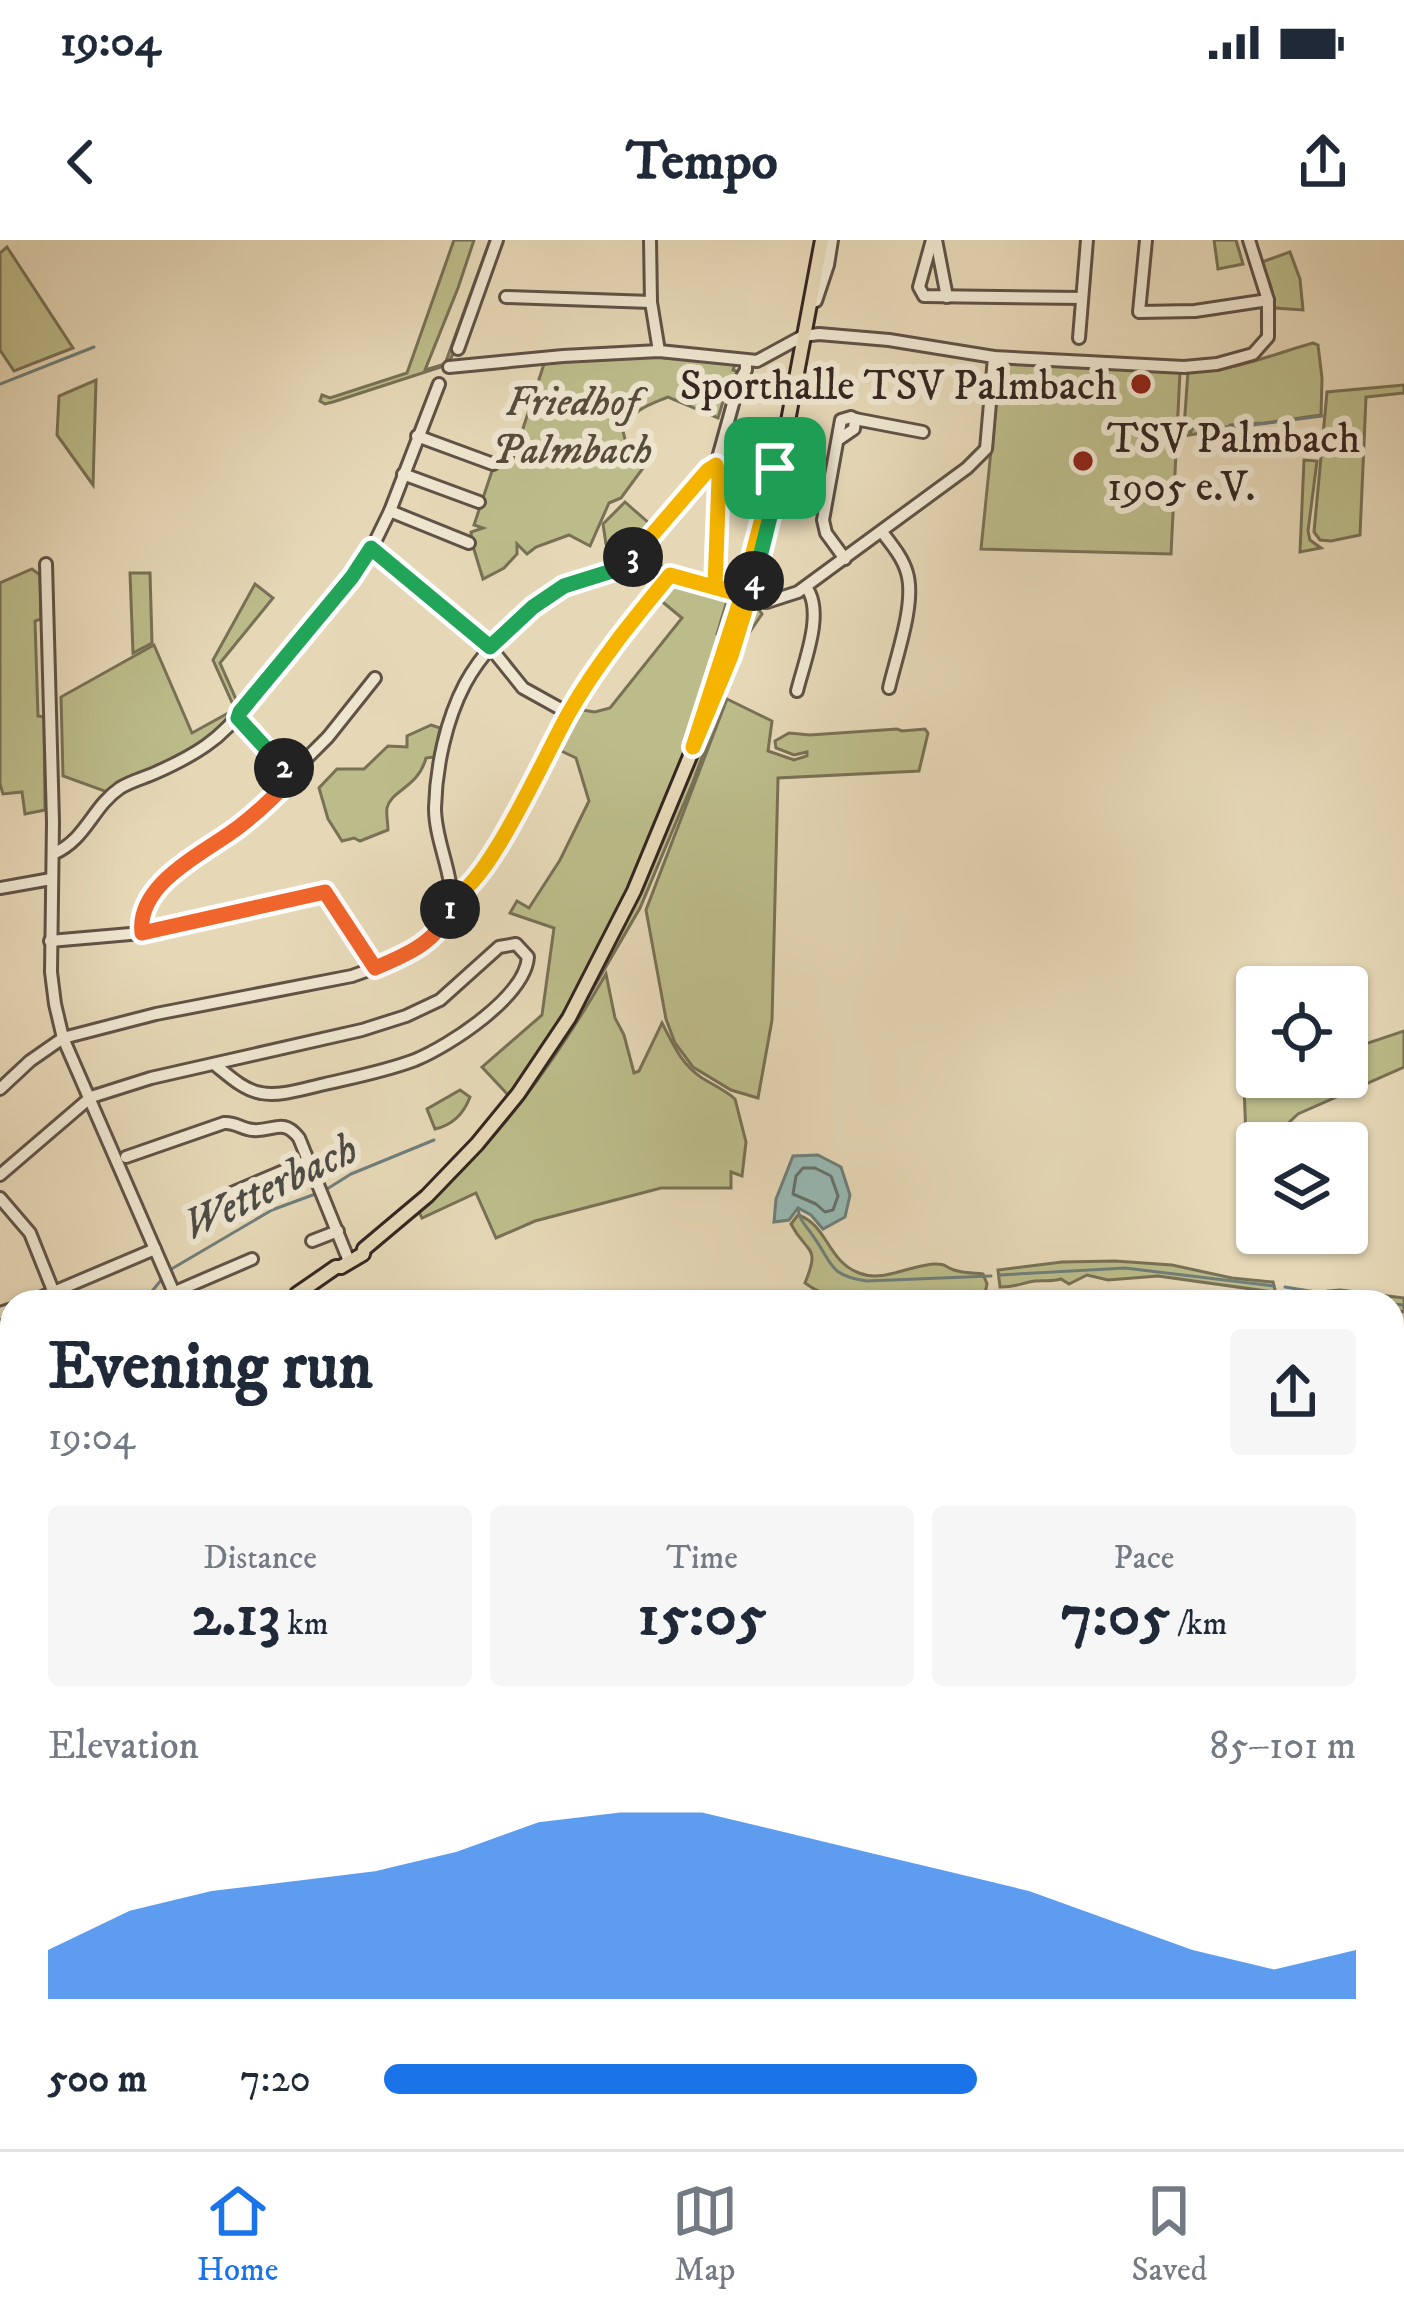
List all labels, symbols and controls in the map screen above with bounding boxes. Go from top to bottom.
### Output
text: 19:04 [60,14,161,70]
icon: back [48,129,114,195]
text: Tempo [626,129,778,196]
icon: share [1290,129,1356,195]
place label: Sporthalle TSV Palmbach [680,361,1117,413]
marker: Sporthalle TSV Palmbach [1128,371,1154,397]
park label: Friedhof Palmbach [492,377,652,477]
place label: TSV Palmbach 1905 e.V. [1107,414,1360,514]
pin [724,417,826,519]
icon: arrive [742,435,808,501]
marker: TSV Palmbach 1905 e.V. [1070,448,1096,474]
pin: 3 [603,527,663,587]
text: 3 [627,536,639,577]
pin: 4 [724,551,784,611]
text: 4 [745,560,764,601]
pin: 2 [254,738,314,798]
text: 2 [276,747,292,788]
pin: 1 [420,879,480,939]
text: 1 [444,888,456,929]
map controls [1236,966,1368,1254]
button: locate [1236,966,1368,1098]
water label: Wetterbach [173,1121,367,1254]
button: layers [1236,1122,1368,1254]
text: Evening run [48,1327,373,1409]
button: share [1230,1329,1356,1455]
text: 19:04 [48,1413,135,1462]
text: Distance [203,1538,317,1579]
text: Time [666,1538,738,1579]
text: Pace [1113,1538,1175,1579]
text: 2.13 [191,1579,280,1654]
text: 15:05 [637,1579,767,1654]
text: 7:05 [1061,1579,1170,1654]
text: km [280,1604,329,1645]
text: /km [1170,1604,1227,1645]
text: Elevation [48,1722,199,1771]
text: 85–101 m [1210,1722,1356,1771]
text: 500 m [48,2055,147,2104]
text: 7:20 [240,2055,311,2104]
tab: Home [197,2178,278,2291]
tab: Map [672,2178,738,2291]
tab: Saved [1131,2178,1207,2291]

